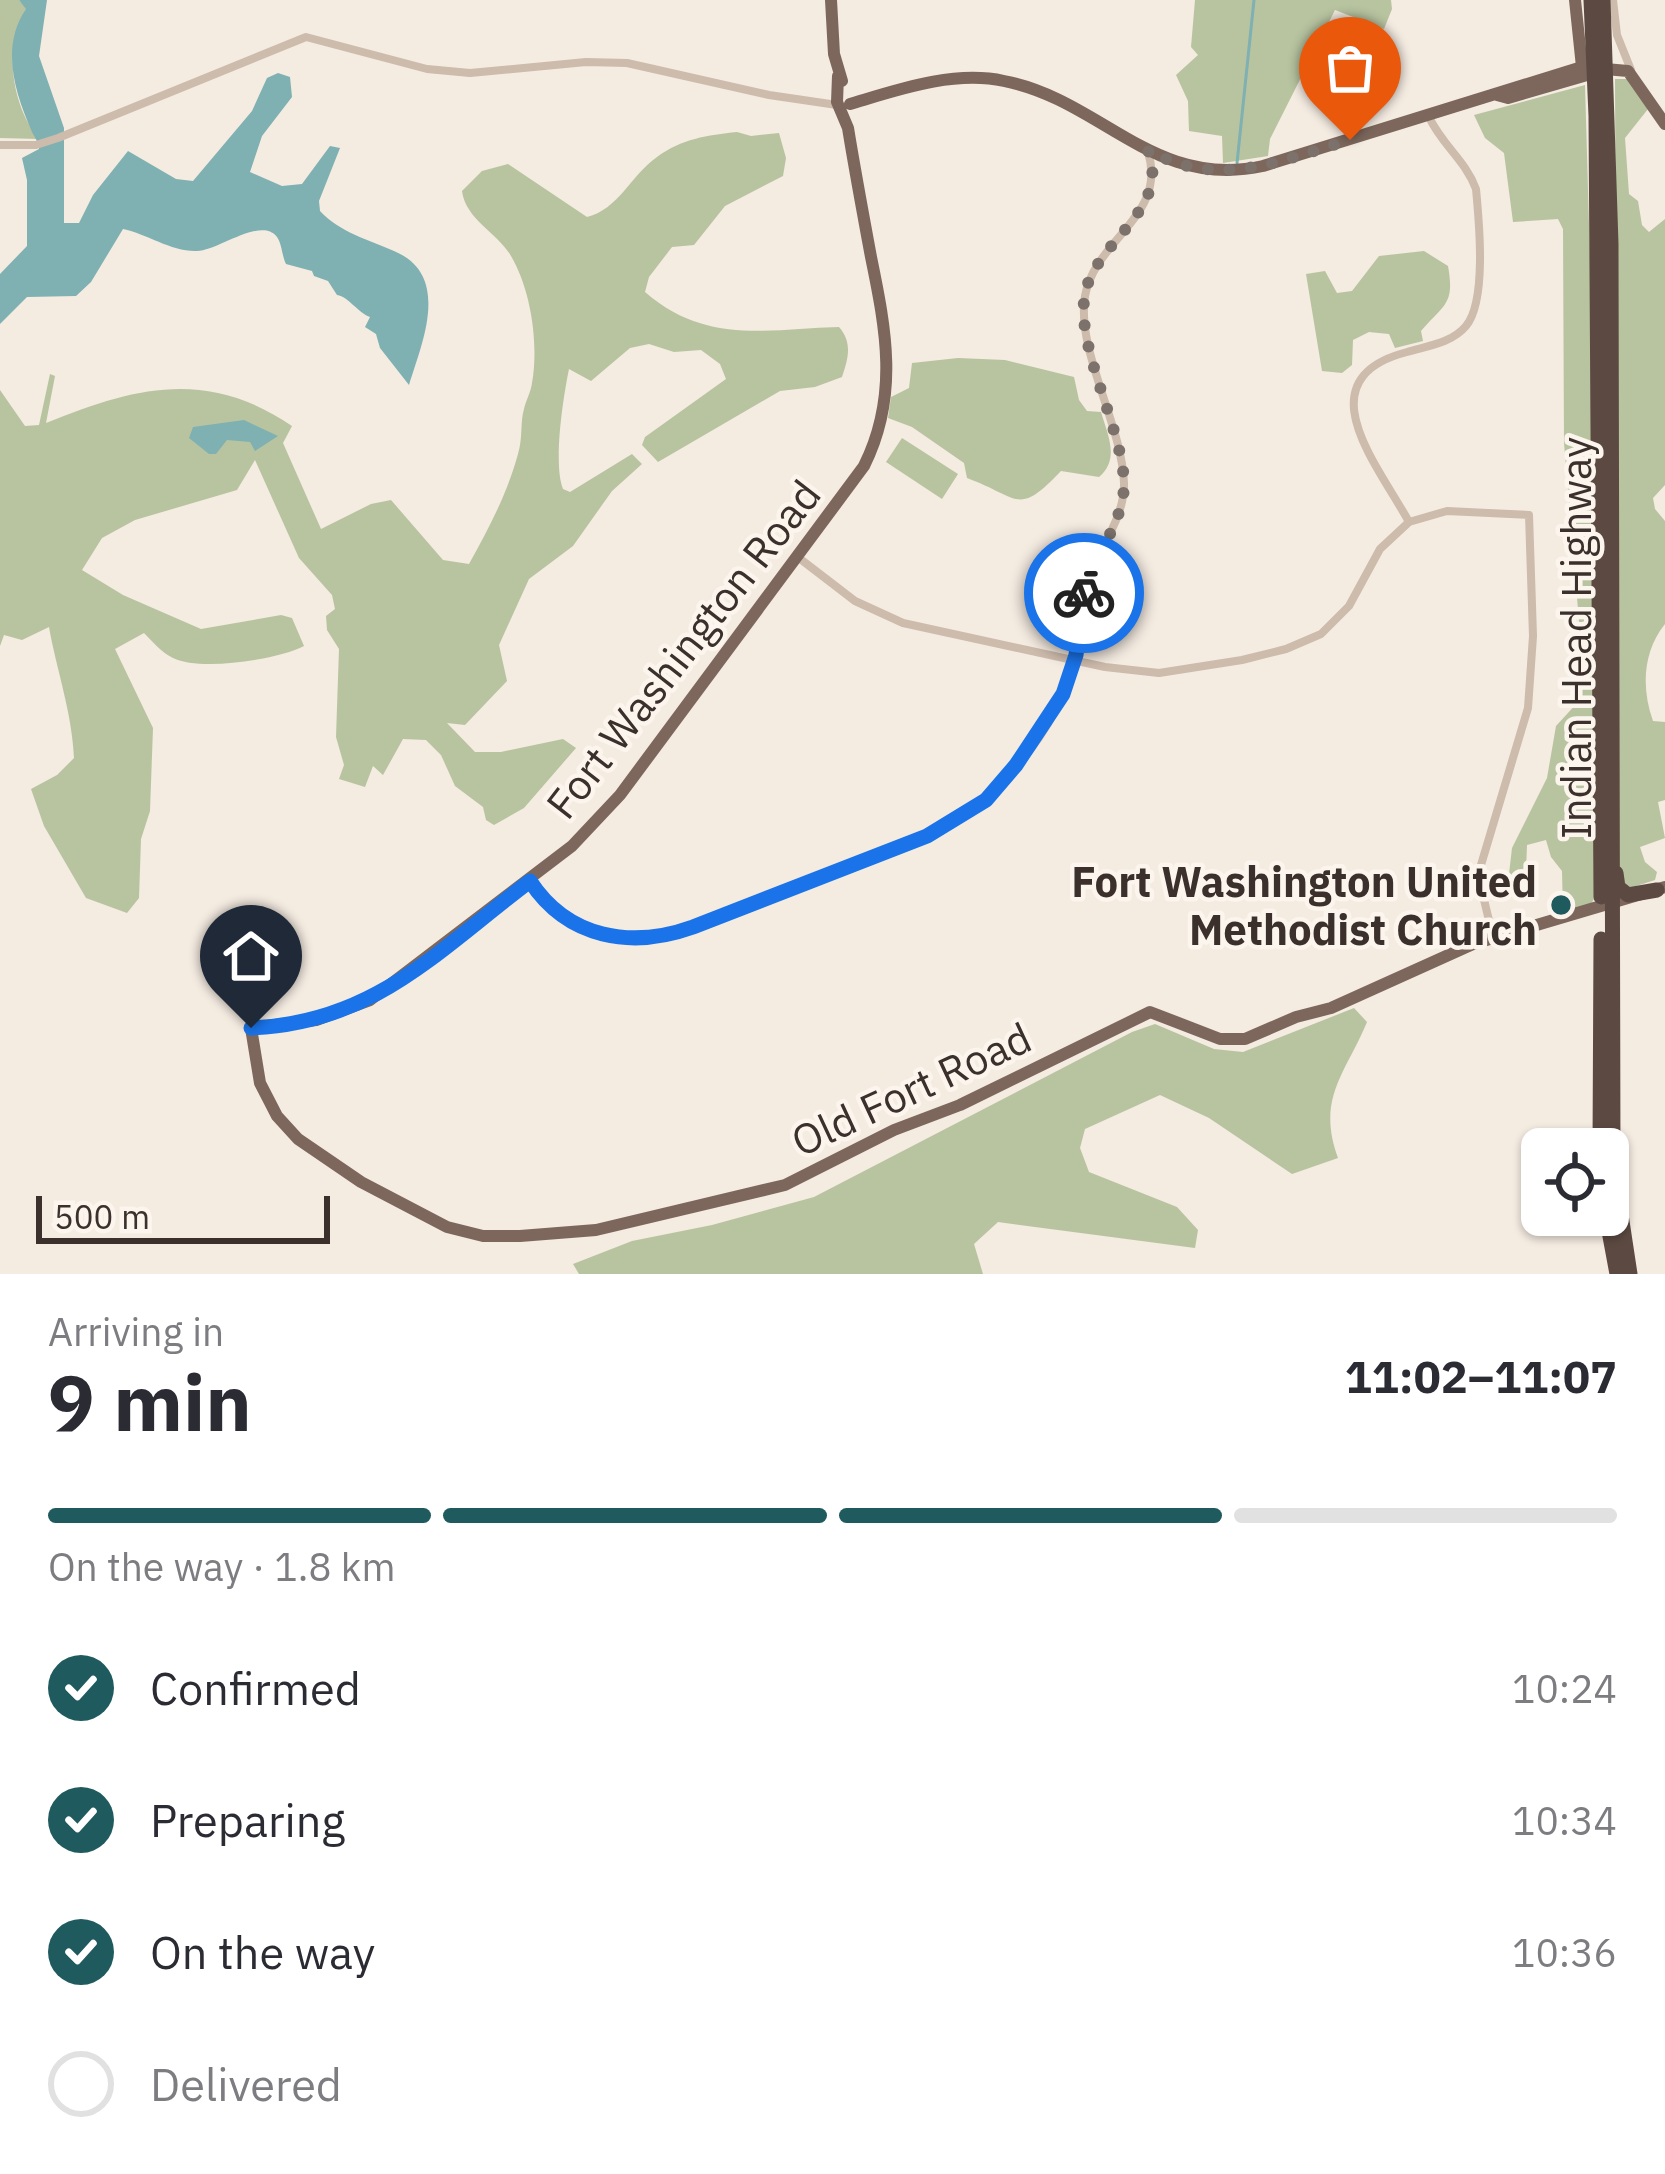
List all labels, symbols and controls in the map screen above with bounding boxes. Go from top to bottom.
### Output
pin [1299,17,1401,140]
icon: bag [1317,35,1383,101]
street label: Indian Head Highway [1548,437,1603,839]
street label: Fort Washington Road [534,469,832,829]
courier [1024,533,1144,653]
icon: bike [1051,560,1117,626]
place label: Fort Washington United Methodist Church [1071,854,1537,957]
marker: Fort Washington United Methodist Church [1548,892,1574,918]
pin [200,905,302,1028]
icon: home [218,923,284,989]
street label: Old Fort Road [782,1010,1040,1168]
map controls [1521,1128,1629,1236]
button: locate [1521,1128,1629,1236]
scale bar [36,1190,330,1243]
text: 500 m [54,1195,150,1238]
text: Arriving in [48,1306,224,1357]
text: 11:02–11:07 [1345,1347,1617,1405]
text: 9 min [48,1351,252,1452]
text: On the way · 1.8 km [48,1541,395,1592]
icon: check [48,1655,114,1721]
text: Confirmed [150,1659,361,1717]
text: 10:24 [1512,1663,1617,1714]
icon: check [48,1787,114,1853]
text: Preparing [150,1791,345,1849]
text: 10:34 [1512,1795,1617,1846]
icon: check [48,1919,114,1985]
text: On the way [150,1923,375,1981]
text: 10:36 [1512,1927,1617,1978]
text: Delivered [150,2055,342,2113]

